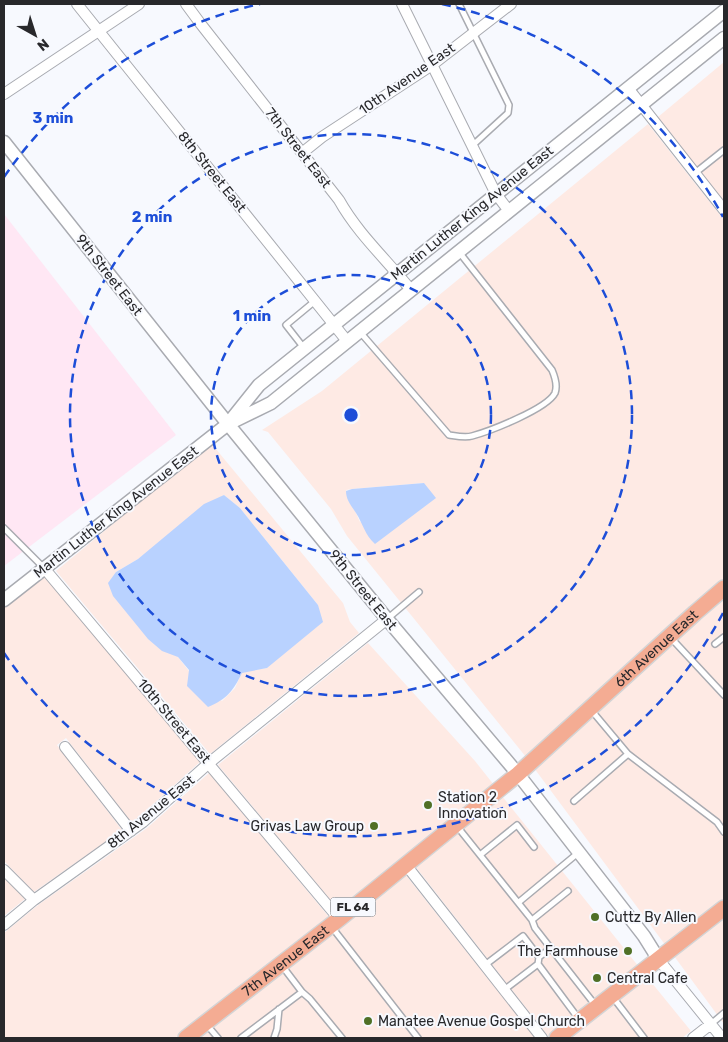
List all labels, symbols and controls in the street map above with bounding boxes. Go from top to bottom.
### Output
north arrow [10,10,60,60]
text: N [34,35,52,54]
street label: 10th Avenue East [356,39,459,118]
street label: 7th Street East [261,104,335,192]
text: 3 min [33,109,73,127]
street label: 8th Street East [174,128,250,216]
street label: Martin Luther King Avenue East [387,142,557,284]
text: 2 min [132,208,172,226]
street label: 9th Street East [72,231,146,319]
text: 1 min [233,307,271,325]
centre of rings [342,406,360,424]
street label: Martin Luther King Avenue East [30,442,202,582]
street label: 9th Street East [325,546,401,634]
street label: 6th Avenue East [611,606,702,691]
street label: 10th Street East [134,675,215,767]
street label: 8th Avenue East [104,771,198,852]
place label: Station 2 Innovation [438,789,507,822]
marker: Station 2 Innovation [422,799,434,811]
place label: Grivas Law Group [251,818,364,835]
marker: Grivas Law Group [368,820,380,832]
road number: FL 64 [330,898,376,916]
place label: Cuttz By Allen [605,909,697,926]
marker: Cuttz By Allen [589,911,601,923]
street label: 7th Avenue East [239,921,333,1000]
place label: The Farmhouse [517,943,618,960]
marker: The Farmhouse [622,945,634,957]
place label: Central Cafe [607,970,688,987]
marker: Central Cafe [591,972,603,984]
place label: Manatee Avenue Gospel Church [378,1013,585,1030]
marker: Manatee Avenue Gospel Church [362,1015,374,1027]

